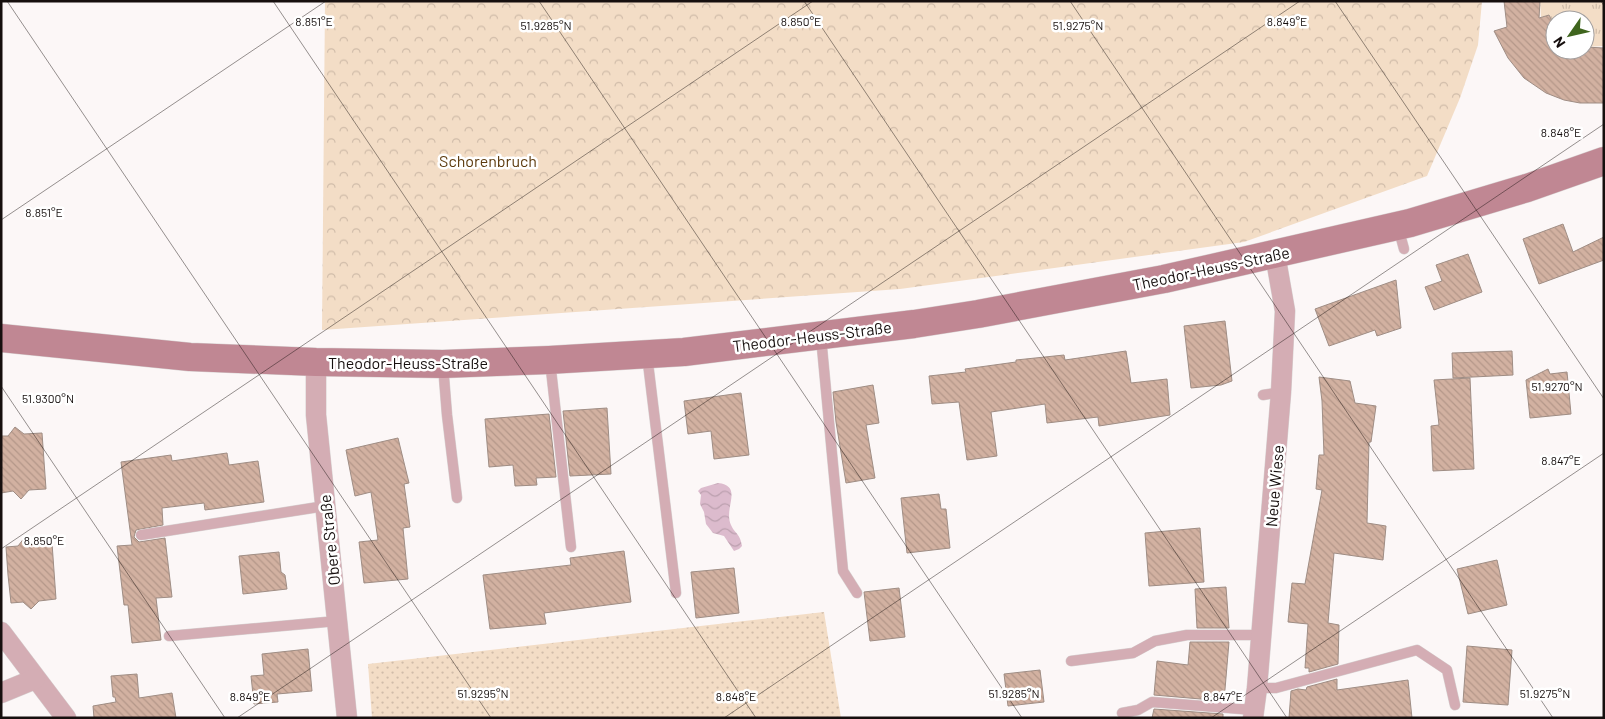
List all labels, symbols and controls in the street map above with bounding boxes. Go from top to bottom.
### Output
north arrow [1545,10,1595,60]
text: 8.851°E [295,14,333,28]
text: 8.850°E [781,14,821,28]
text: 8.849°E [1267,14,1307,28]
text: 51.9285°N [520,18,572,32]
text: 51.9275°N [1053,18,1103,32]
text: N [1549,34,1568,51]
text: 8.848°E [1541,125,1581,139]
park label: Schorenbruch [439,151,537,170]
text: 8.851°E [25,205,63,219]
street label: Theodor-Heuss-Straße [1131,242,1291,294]
street label: Theodor-Heuss-Straße [731,317,893,355]
street label: Theodor-Heuss-Straße [328,353,488,372]
text: 51.9270°N [1531,379,1583,393]
text: 51.9300°N [22,391,74,405]
street label: Neue Wiese [1261,444,1287,528]
text: 8.847°E [1541,453,1581,467]
street label: Obere Straße [315,494,343,586]
text: 8.850°E [24,533,64,547]
text: 51.9295°N [457,686,509,700]
text: 51.9285°N [988,686,1040,700]
text: 51.9275°N [1520,686,1570,700]
text: 8.849°E [230,689,270,703]
text: 8.848°E [716,689,756,703]
text: 8.847°E [1203,689,1243,703]

